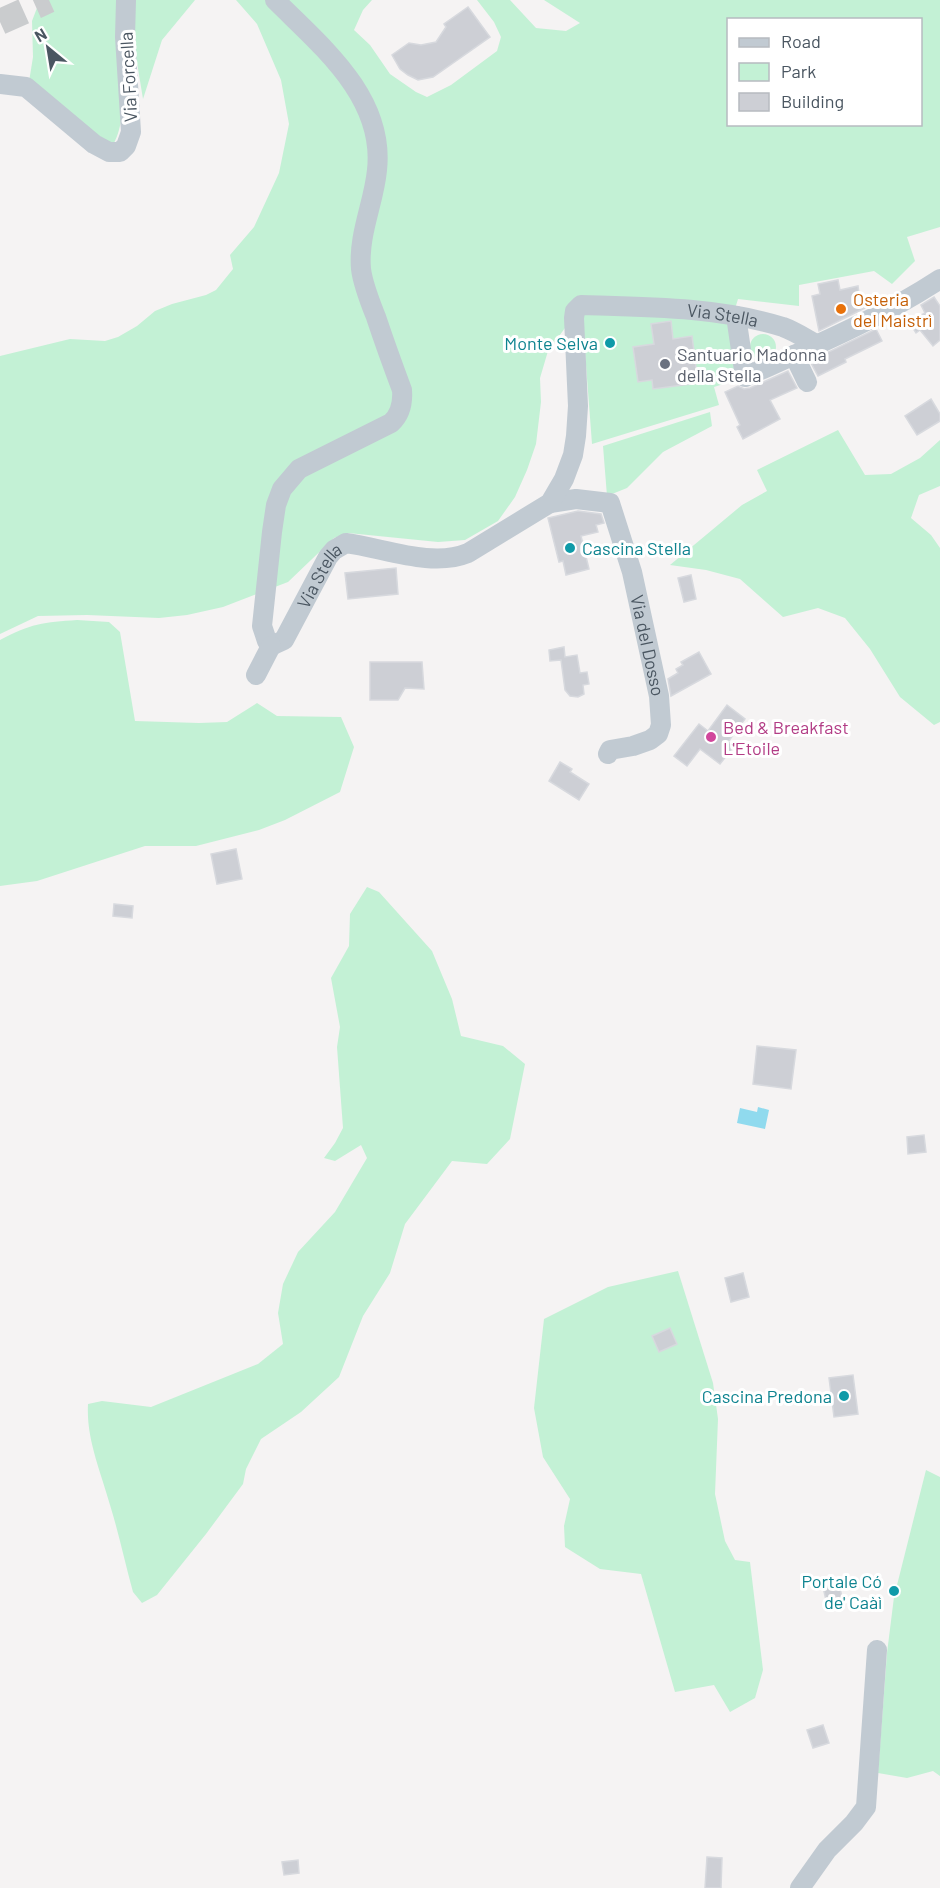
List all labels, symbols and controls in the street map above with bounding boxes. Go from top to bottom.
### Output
north arrow [18,18,78,78]
legend [727,18,922,126]
text: N [31,24,50,45]
text: Road [781,30,821,52]
street label: Via Forcella [115,31,141,123]
text: Park [781,60,816,82]
text: Building [781,90,844,112]
place label: Osteria del Maistrì [853,288,932,331]
street label: Via Stella [686,299,760,331]
marker: Osteria del Maistrì [834,302,848,316]
place label: Monte Selva [504,332,598,354]
marker: Monte Selva [603,336,617,350]
place label: Santuario Madonna della Stella [677,343,827,386]
marker: Santuario Madonna della Stella [658,357,672,371]
street label: Via Stella [292,537,345,612]
place label: Cascina Stella [582,537,691,559]
marker: Cascina Stella [563,541,577,555]
street label: Via del Dosso [626,593,670,698]
place label: Bed & Breakfast L'Etoile [723,716,849,759]
marker: Bed & Breakfast L'Etoile [704,730,718,744]
place label: Cascina Predona [702,1385,832,1407]
marker: Cascina Predona [837,1389,851,1403]
place label: Portale Có de' Caàì [801,1570,882,1613]
marker: Portale Có de' Caàì [887,1584,901,1598]

